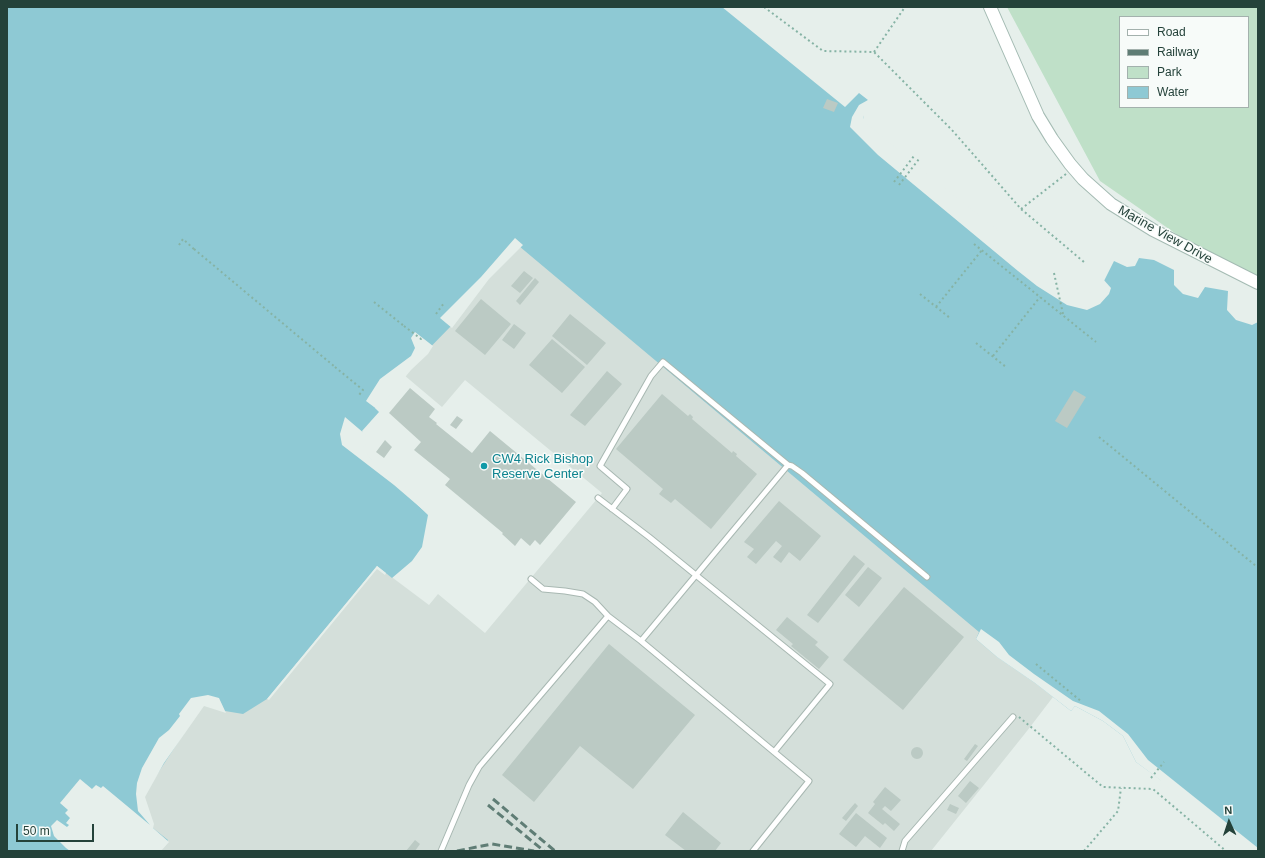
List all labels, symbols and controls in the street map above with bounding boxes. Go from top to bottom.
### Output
legend [1119,16,1249,108]
text: Road [1157,25,1186,39]
text: Railway [1157,45,1199,59]
text: Park [1157,65,1182,79]
text: Water [1157,85,1189,99]
street label: Marine View Drive [1115,203,1215,267]
place label: CW4 Rick Bishop Reserve Center [492,451,593,482]
marker: CW4 Rick Bishop Reserve Center [479,461,489,471]
north arrow [1209,802,1249,842]
text: N [1224,804,1233,816]
scale bar [18,816,96,842]
text: 50 m [23,824,50,838]

